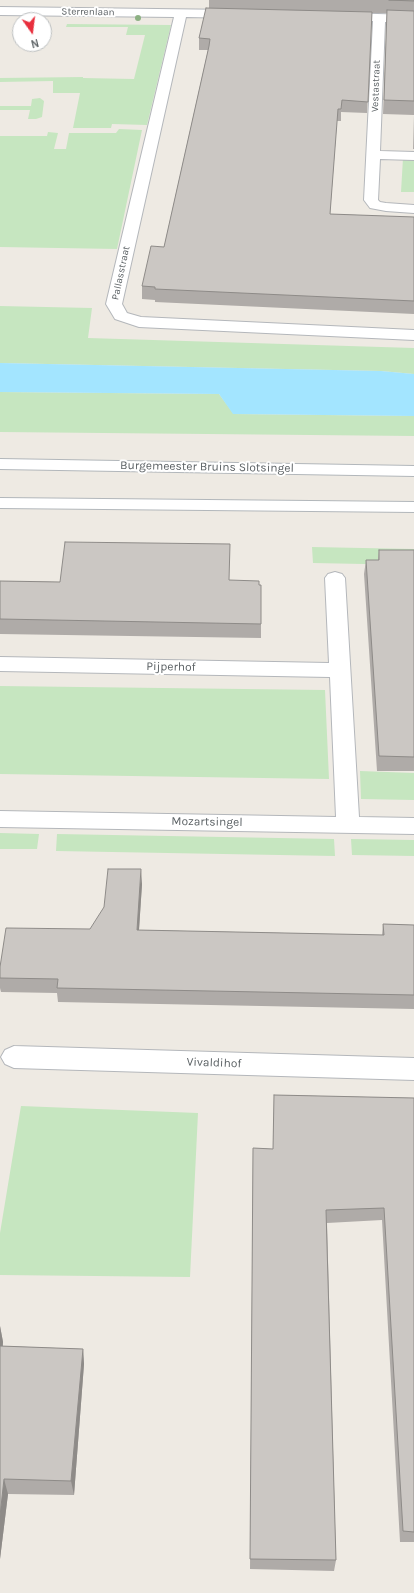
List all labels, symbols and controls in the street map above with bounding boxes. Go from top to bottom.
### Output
street label: Sterrenlaan [61,6,115,18]
north arrow [12,12,52,52]
text: N [29,36,40,50]
street label: Vestastraat [369,60,383,112]
street label: Pallasstraat [109,245,133,301]
street label: Burgemeester Bruins Slotsingel [120,458,294,476]
street label: Pijperhof [146,659,196,675]
street label: Mozartsingel [171,814,243,830]
street label: Vivaldihof [186,1055,242,1071]

